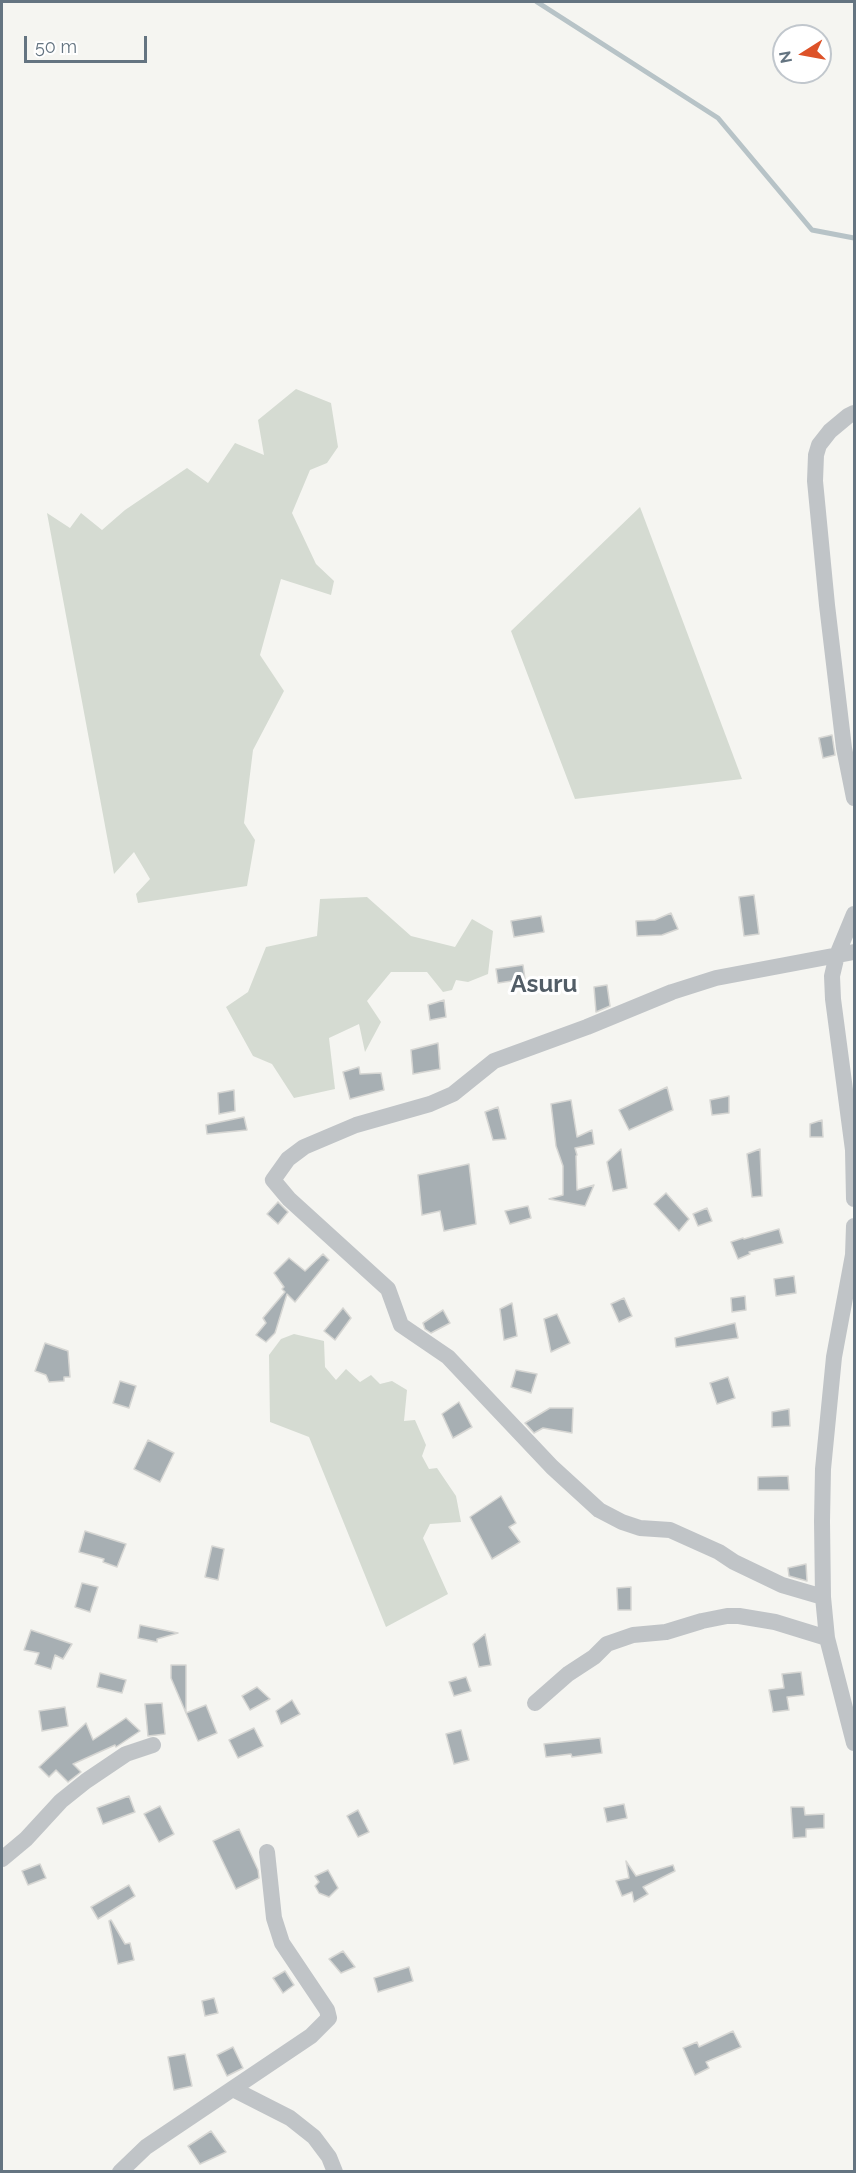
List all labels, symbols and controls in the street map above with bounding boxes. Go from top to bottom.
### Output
scale bar [27,24,150,62]
north arrow [772,24,832,84]
text: 50 m [35,36,77,57]
text: N [775,49,796,65]
district label: Asuru [511,971,577,999]

